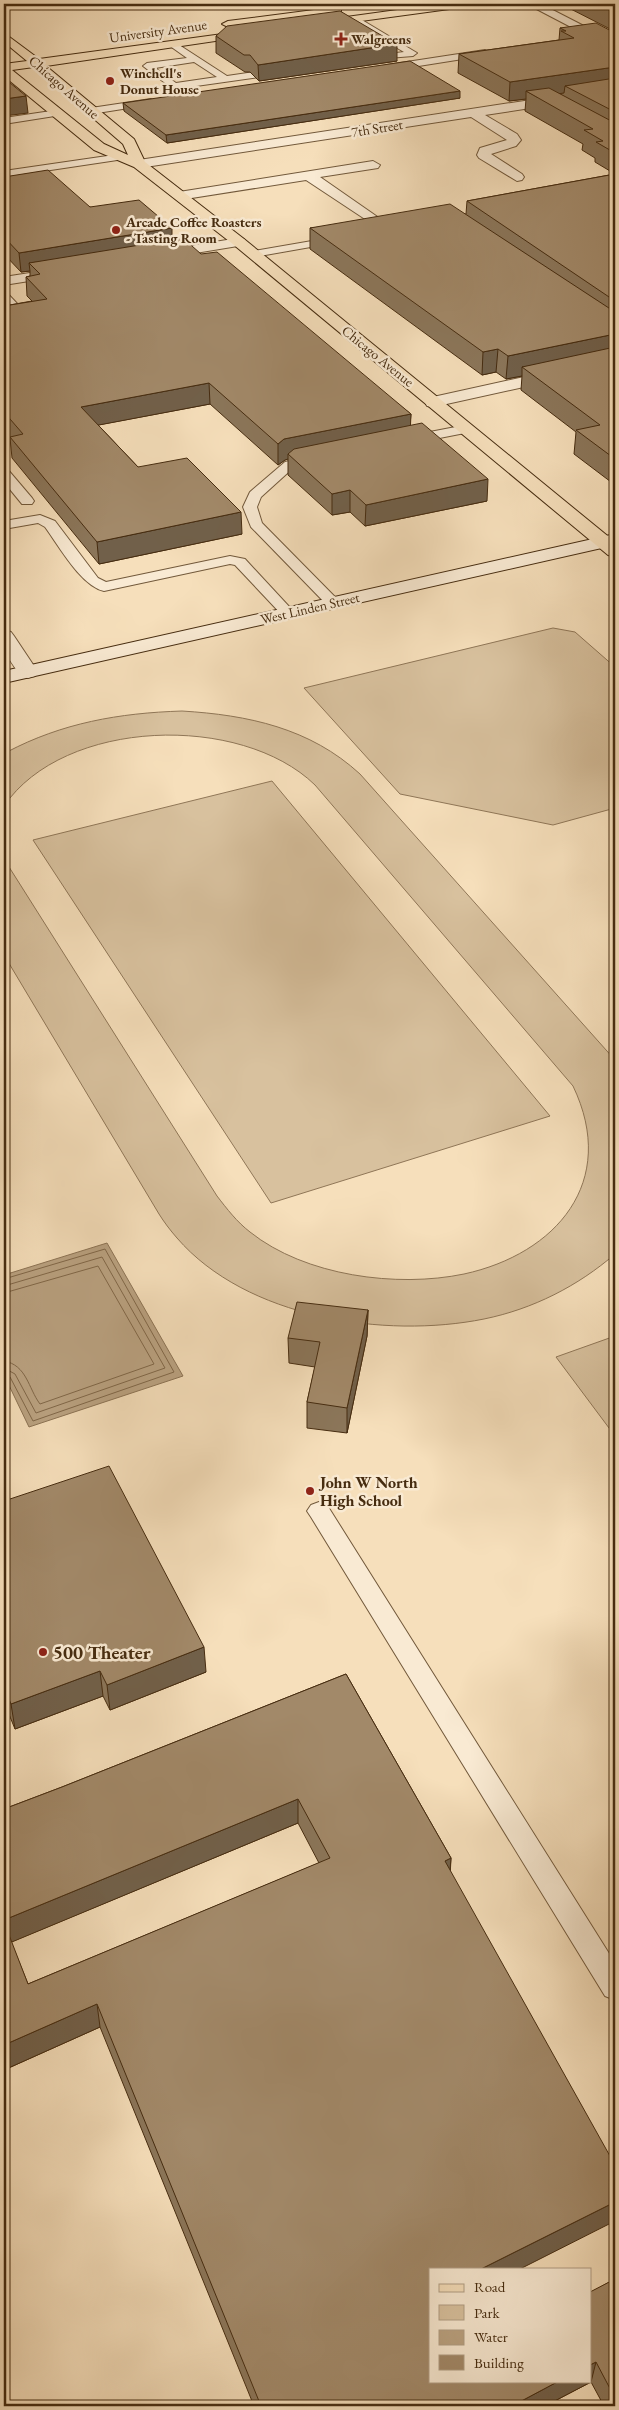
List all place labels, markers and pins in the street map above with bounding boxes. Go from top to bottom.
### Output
place label: Walgreens [351,30,411,48]
marker: Walgreens [335,33,347,45]
place label: Winchell's Donut House [120,64,199,98]
marker: Winchell's Donut House [104,75,116,87]
place label: Arcade Coffee Roasters - Tasting Room [125,213,262,247]
marker: Arcade Coffee Roasters - Tasting Room [110,224,122,236]
place label: John W North High School [318,1472,418,1511]
marker: John W North High School [304,1485,316,1497]
place label: 500 Theater [53,1640,151,1665]
marker: 500 Theater [37,1646,49,1658]

